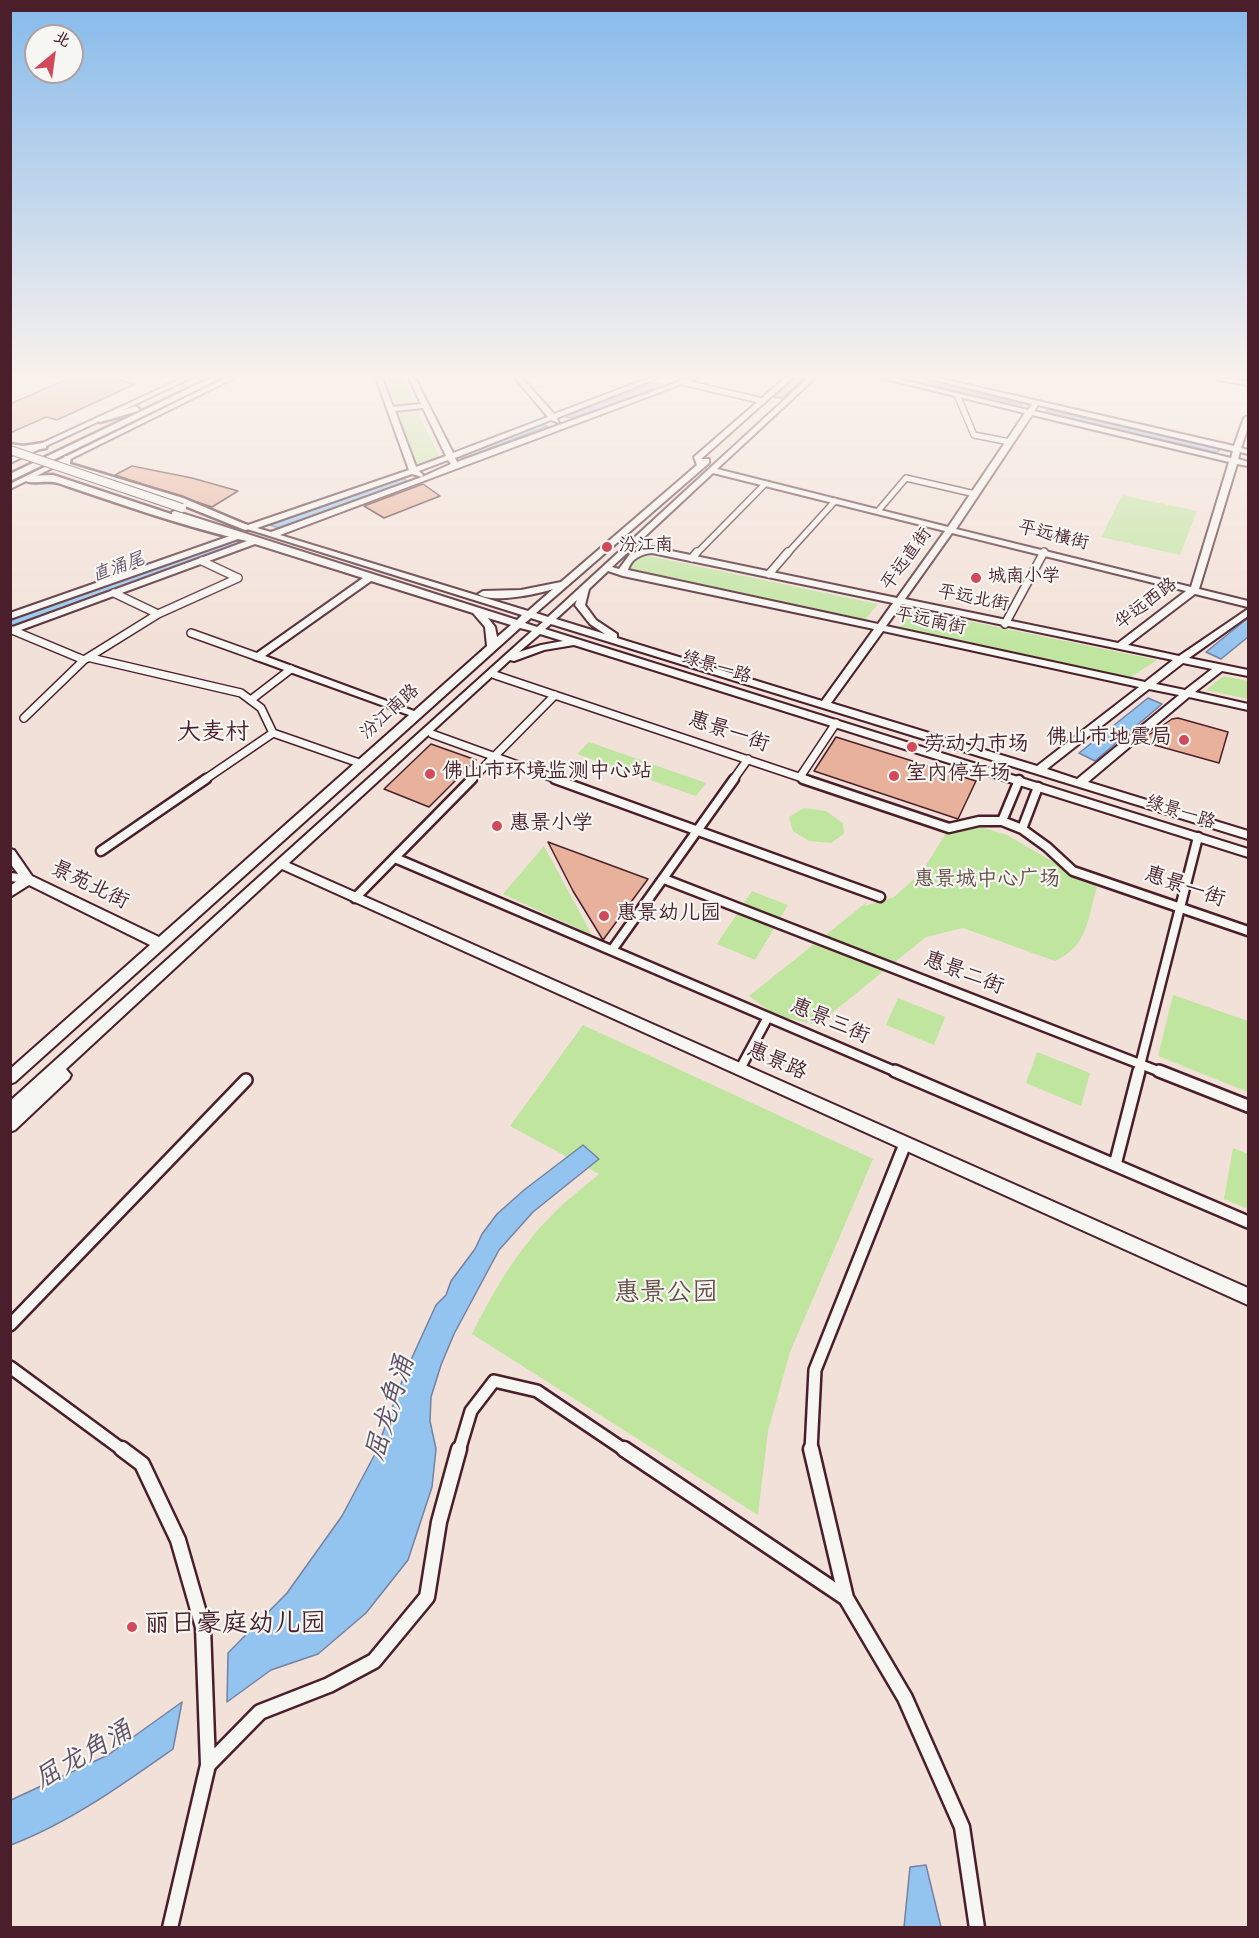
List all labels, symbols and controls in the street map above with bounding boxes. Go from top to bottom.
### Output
north arrow [24,24,84,84]
text: 北 [49,26,75,54]
street label: 平远横街 [1015,518,1091,556]
street label: 平远直街 [878,525,938,595]
place label: 汾江南 [619,536,673,558]
marker: 汾江南 [600,540,614,554]
water label: 直涌尾 [90,550,148,588]
place label: 城南小学 [988,567,1060,589]
marker: 城南小学 [969,571,983,585]
street label: 华远西路 [1112,575,1182,635]
street label: 平远北街 [936,583,1010,617]
street label: 平远南街 [893,605,967,641]
street label: 绿景一路 [678,648,754,690]
street label: 汾江南路 [357,681,425,745]
street label: 惠景一街 [684,708,772,760]
district label: 大麦村 [177,721,249,749]
place label: 佛山市地震局 [1046,727,1172,753]
marker: 佛山市地震局 [1177,733,1191,747]
place label: 劳动力市场 [924,734,1029,760]
marker: 劳动力市场 [905,740,919,754]
place label: 佛山市环境监测中心站 [442,761,652,787]
place label: 室内停车场 [906,763,1011,789]
marker: 佛山市环境监测中心站 [423,767,437,781]
marker: 室内停车场 [887,769,901,783]
street label: 绿景一路 [1142,793,1218,835]
place label: 惠景小学 [509,813,593,839]
marker: 惠景小学 [490,819,504,833]
street label: 景苑北街 [46,857,132,917]
street label: 惠景一街 [1140,863,1228,915]
park label: 惠景城中心广场 [914,869,1060,895]
place label: 惠景幼儿园 [616,903,721,929]
marker: 惠景幼儿园 [597,909,611,923]
street label: 惠景二街 [919,948,1007,1002]
street label: 惠景三街 [785,995,873,1051]
street label: 惠景路 [742,1039,810,1087]
park label: 惠景公园 [614,1280,718,1312]
water label: 屈龙角涌 [362,1353,424,1465]
place label: 丽日豪庭幼儿园 [144,1611,326,1643]
marker: 丽日豪庭幼儿园 [125,1620,139,1634]
water label: 屈龙角涌 [30,1717,140,1799]

